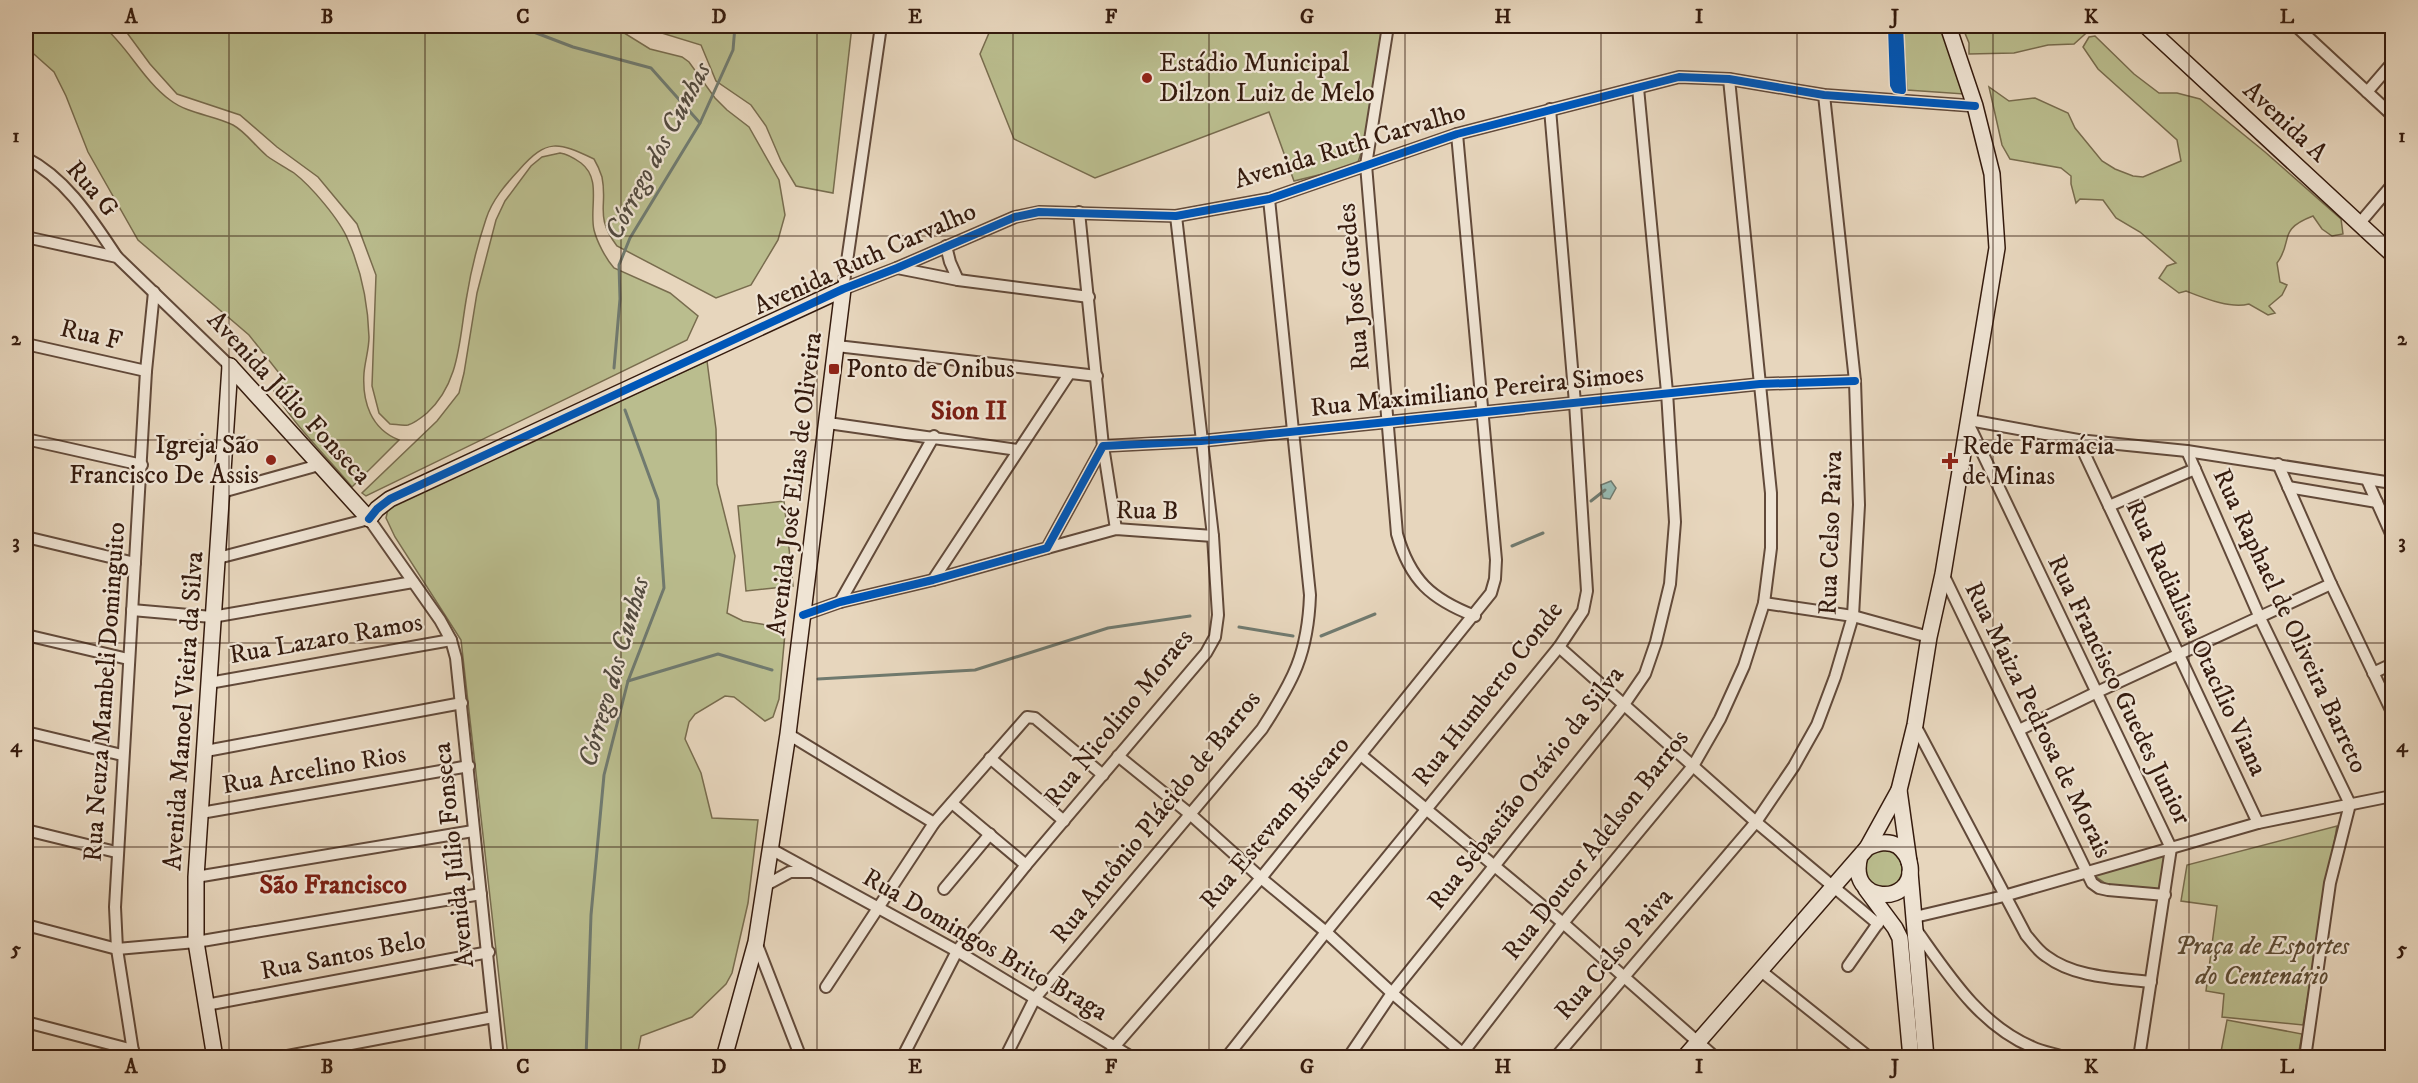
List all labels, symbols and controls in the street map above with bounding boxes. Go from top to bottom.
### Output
text: A [124,5,139,30]
text: B [321,5,333,30]
text: C [516,5,530,30]
text: D [712,5,727,30]
text: E [908,5,922,30]
text: F [1105,5,1118,30]
text: G [1300,5,1314,30]
text: H [1495,5,1512,30]
text: I [1695,5,1703,30]
text: J [1889,5,1899,30]
text: K [2084,5,2099,30]
text: L [2280,5,2295,30]
place label: Estádio Municipal Dilzon Luiz de Melo [1159,47,1375,110]
water label: Córrego dos Cunhas [597,56,719,246]
marker: Estádio Municipal Dilzon Luiz de Melo [1140,71,1154,85]
street label: Avenida A [2235,74,2335,170]
street label: Avenida Ruth Carvalho [1230,95,1470,197]
text: 1 [12,124,20,149]
text: 1 [2398,124,2406,149]
street label: Rua G [58,154,126,224]
street label: Avenida Ruth Carvalho [749,195,981,323]
street label: Rua José Guedes [1330,202,1378,372]
street label: Avenida Júlio Fonseca [200,304,378,492]
street label: Rua F [57,312,125,358]
text: 2 [11,327,22,352]
text: 2 [2397,327,2408,352]
street label: Avenida José Elias de Oliveira [760,330,830,638]
place label: Ponto de Onibus [846,353,1015,386]
street label: Rua Maximiliano Pereira Simoes [1309,357,1645,425]
marker: Ponto de Onibus [827,362,841,376]
district label: Sion II [931,394,1007,428]
place label: Igreja São Francisco De Assis [69,429,259,492]
place label: Rede Farmácia de Minas [1962,430,2115,493]
street label: Rua Celso Paiva [1812,450,1850,616]
marker: Igreja São Francisco De Assis [264,453,278,467]
marker: Rede Farmácia de Minas [1943,454,1957,468]
street label: Rua Raphael de Oliveira Barreto [2205,463,2375,779]
street label: Rua B [1115,494,1179,528]
street label: Rua Radialista Otacílio Viana [2117,495,2275,781]
street label: Rua Neuza Mambeli Dominguito [77,521,133,863]
text: 3 [12,530,20,555]
text: 3 [2398,530,2406,555]
street label: Avenida Manoel Vieira da Silva [156,550,212,872]
street label: Rua Francisco Guedes Junior [2039,550,2199,830]
water label: Córrego dos Cunhas [571,572,658,771]
street label: Rua Maiza Pedrosa de Morais [1957,576,2119,864]
street label: Rua Humberto Conde [1405,595,1571,793]
street label: Rua Lazaro Ramos [227,606,425,672]
street label: Rua Nicolino Moraes [1037,622,1201,814]
street label: Rua Sebastião Otávio da Silva [1420,659,1632,917]
street label: Rua Antônio Plácido de Barros [1044,684,1268,950]
street label: Rua Doutor Adelson Barros [1496,723,1696,967]
street label: Rua Estevam Biscaro [1193,729,1357,917]
text: 4 [10,734,23,759]
text: 4 [2396,734,2409,759]
street label: Rua Arcelino Rios [219,738,409,802]
street label: Avenida Júlio Fonseca [426,741,482,969]
street label: Rua Domingos Brito Braga [856,861,1114,1029]
district label: São Francisco [259,868,407,902]
street label: Rua Celso Paiva [1548,881,1680,1027]
street label: Rua Santos Belo [258,924,428,988]
park label: Praça de Esportes do Centenário [2175,930,2350,993]
text: 5 [10,937,21,962]
text: 5 [2396,937,2407,962]
text: A [124,1055,139,1080]
text: B [321,1055,333,1080]
text: C [516,1055,530,1080]
text: D [712,1055,727,1080]
text: E [908,1055,922,1080]
text: F [1105,1055,1118,1080]
text: G [1300,1055,1314,1080]
text: H [1495,1055,1512,1080]
text: I [1695,1055,1703,1080]
text: J [1889,1055,1899,1080]
text: K [2084,1055,2099,1080]
text: L [2280,1055,2295,1080]

